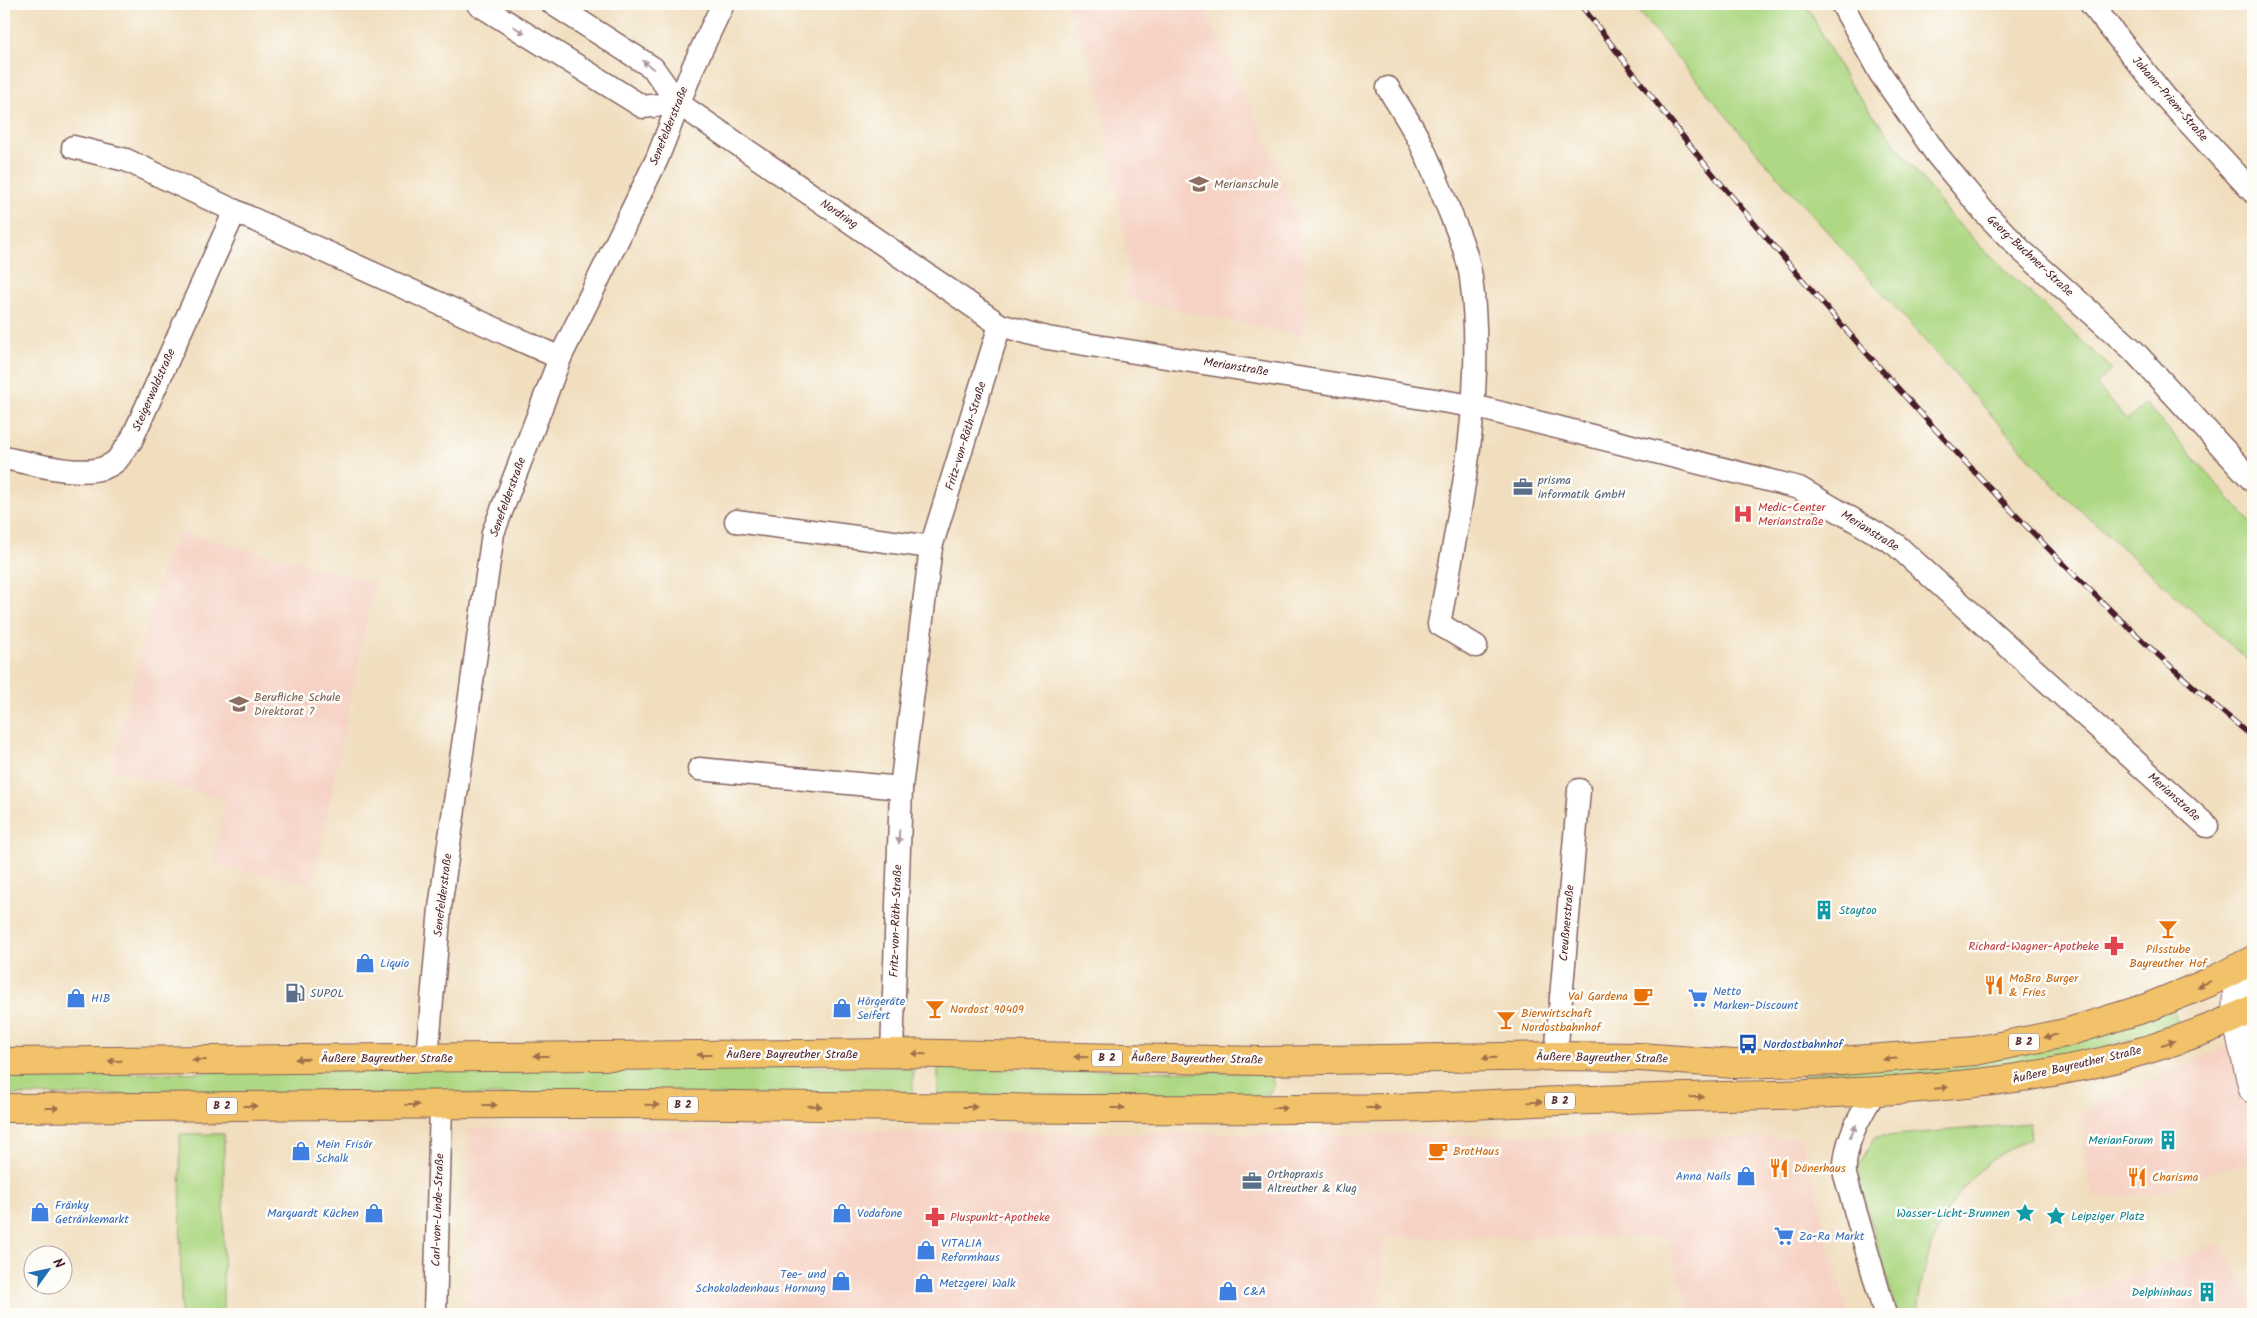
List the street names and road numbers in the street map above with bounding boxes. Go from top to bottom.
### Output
street label: Johann-Priem-Straße [2127,52,2213,147]
street label: Senefelderstraße [645,83,694,168]
street label: Nordring [816,194,862,234]
street label: Georg-Buchner-Straße [1982,211,2078,302]
street label: Steigerwaldstraße [127,345,181,434]
street label: Merianstraße [1202,352,1270,382]
street label: Fritz-von-Röth-Straße [940,379,992,493]
street label: Senefelderstraße [485,454,531,540]
street label: Merianstraße [1837,506,1903,557]
street label: Merianstraße [2143,768,2205,826]
street label: Senefelderstraße [428,852,458,938]
street label: Fritz-von-Röth-Straße [885,864,907,978]
street label: Creußnerstraße [1554,883,1580,962]
road number: B 2 [2009,1034,2039,1050]
street label: Äußere Bayreuther Straße [2011,1041,2144,1089]
street label: Äußere Bayreuther Straße [726,1045,859,1064]
street label: Äußere Bayreuther Straße [1536,1047,1669,1069]
street label: Äußere Bayreuther Straße [1131,1048,1264,1070]
street label: Äußere Bayreuther Straße [321,1049,454,1068]
road number: B 2 [1092,1050,1122,1066]
road number: B 2 [1545,1092,1575,1110]
road number: B 2 [668,1096,698,1114]
road number: B 2 [207,1098,237,1114]
street label: Carl-von-Linde-Straße [427,1152,449,1267]

